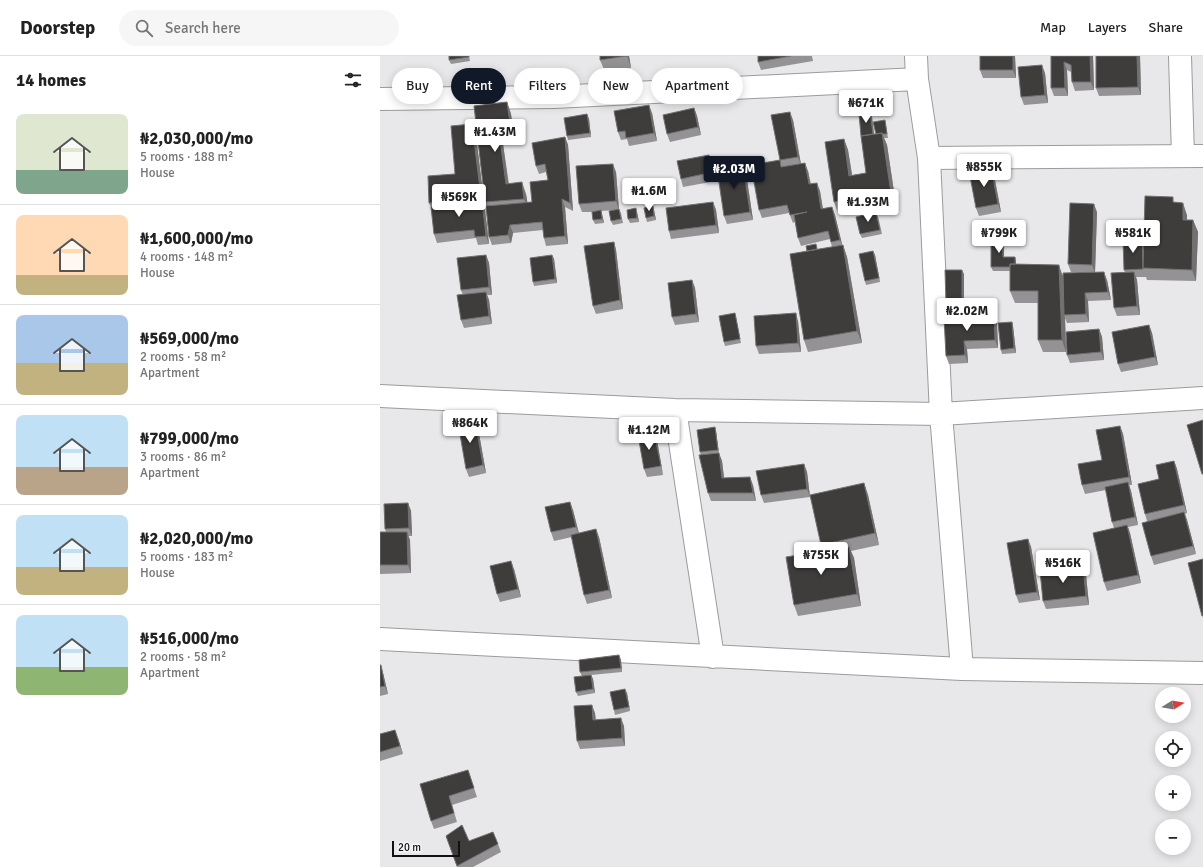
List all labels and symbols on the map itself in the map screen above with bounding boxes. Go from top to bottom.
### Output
pin: ₦671K [838,90,894,124]
pin: ₦1.43M [462,119,528,153]
pin: ₦855K [956,154,1012,188]
pin: ₦2.03M [701,156,767,190]
pin: ₦1.6M [621,178,677,212]
pin: ₦569K [431,184,487,218]
pin: ₦1.93M [835,189,901,223]
pin: ₦799K [971,220,1027,254]
pin: ₦581K [1105,220,1161,254]
pin: ₦2.02M [934,298,1000,332]
pin: ₦864K [442,410,498,444]
pin: ₦1.12M [616,417,682,451]
pin: ₦755K [793,542,849,576]
pin: ₦516K [1035,550,1091,584]
north arrow [1155,687,1191,723]
scale bar [392,839,460,858]

